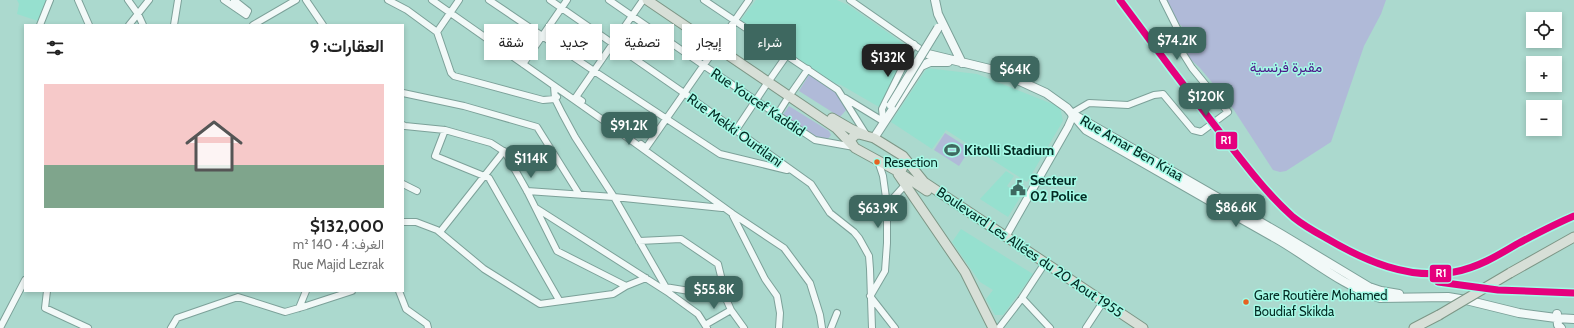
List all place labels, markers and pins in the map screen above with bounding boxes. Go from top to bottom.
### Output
pin: $74.2K [1144,27,1210,61]
pin: $132K [860,44,916,78]
pin: $64K [991,56,1039,90]
pin: $120K [1178,83,1234,117]
pin: $91.2K [596,112,662,146]
sports icon: Kitolli Stadium [943,141,961,159]
place label: Kitolli Stadium [964,141,1054,159]
pin: $114K [503,145,559,179]
place label: Resection [884,154,938,170]
marker: Resection [872,157,882,167]
place label: Secteur 02 Police [1030,171,1087,205]
public building icon: Secteur 02 Police [1009,179,1027,197]
pin: $86.6K [1203,194,1269,228]
pin: $63.9K [845,195,911,229]
pin: $55.8K [681,276,747,310]
place label: Gare Routière Mohamed Boudiaf Skikda [1254,287,1387,319]
marker: Gare Routière Mohamed Boudiaf Skikda [1241,297,1251,307]

